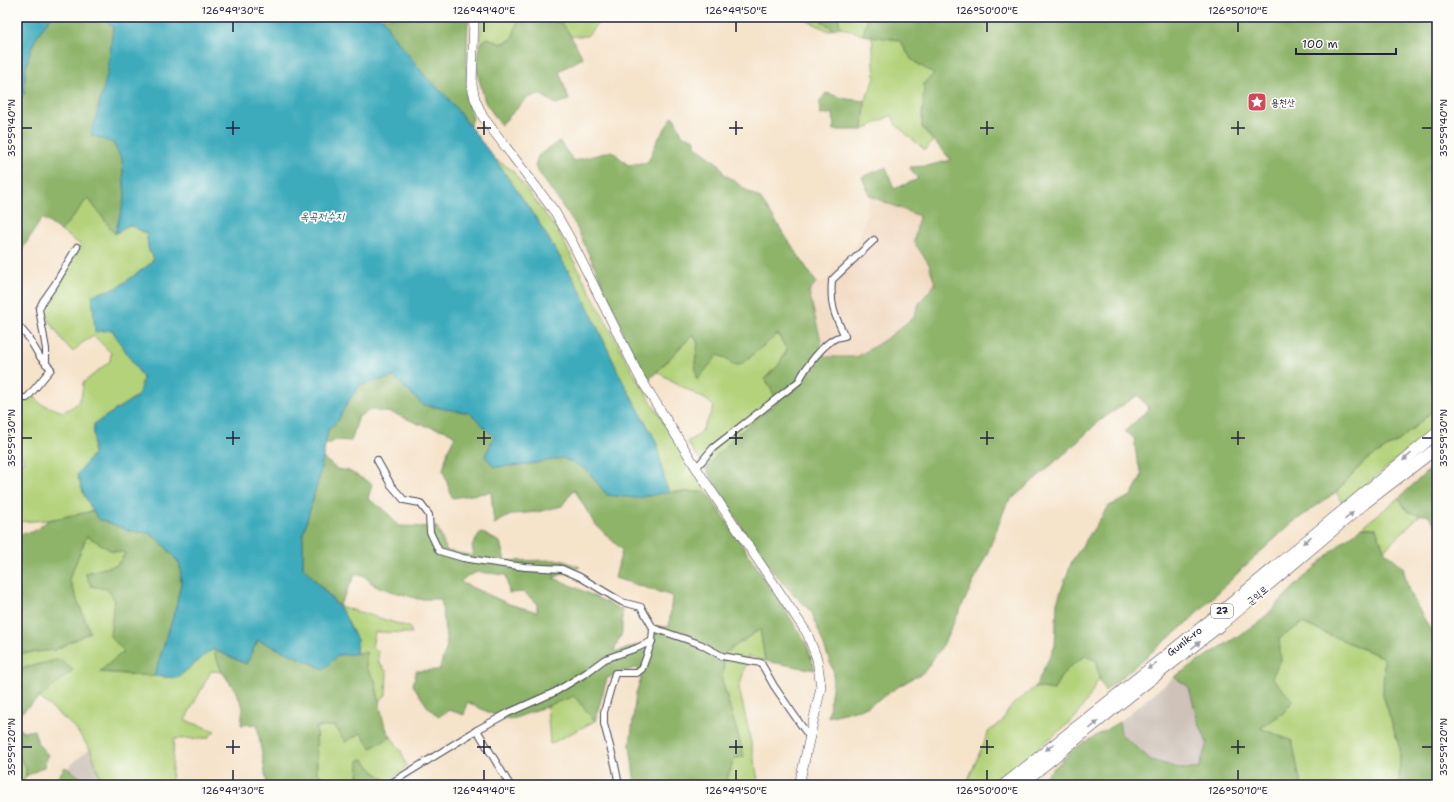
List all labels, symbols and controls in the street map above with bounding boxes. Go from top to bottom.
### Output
text: 126°49'30"E [202,4,264,17]
text: 126°49'40"E [453,4,515,17]
text: 126°49'50"E [705,4,767,17]
text: 126°50'00"E [956,4,1018,17]
text: 126°50'10"E [1208,4,1268,17]
scale bar [1296,30,1396,56]
text: 100 m [1302,36,1338,52]
place icon: 용천산 [1246,91,1268,113]
place label: 용천산 [1271,96,1295,109]
text: 35°59'40"N [5,99,18,157]
text: 35°59'40"N [1437,99,1450,157]
water label: 옥곡저수지 [300,209,345,224]
text: 35°59'30"N [5,409,18,467]
text: 35°59'30"N [1437,409,1450,467]
one-way arrow [1401,453,1412,462]
one-way arrow [1344,512,1355,521]
one-way arrow [1301,536,1312,545]
street label: 군익로 [1244,583,1271,608]
road number: 27 [1211,604,1233,618]
street label: Gunik-ro [1164,624,1205,659]
one-way arrow [1191,640,1202,649]
one-way arrow [1146,662,1157,671]
text: 35°59'20"N [5,718,18,776]
text: 35°59'20"N [1437,718,1450,776]
one-way arrow [1088,721,1099,729]
one-way arrow [1044,743,1055,752]
text: 126°49'30"E [202,784,264,797]
text: 126°49'40"E [453,784,515,797]
text: 126°49'50"E [705,784,767,797]
text: 126°50'00"E [956,784,1018,797]
text: 126°50'10"E [1208,784,1268,797]

